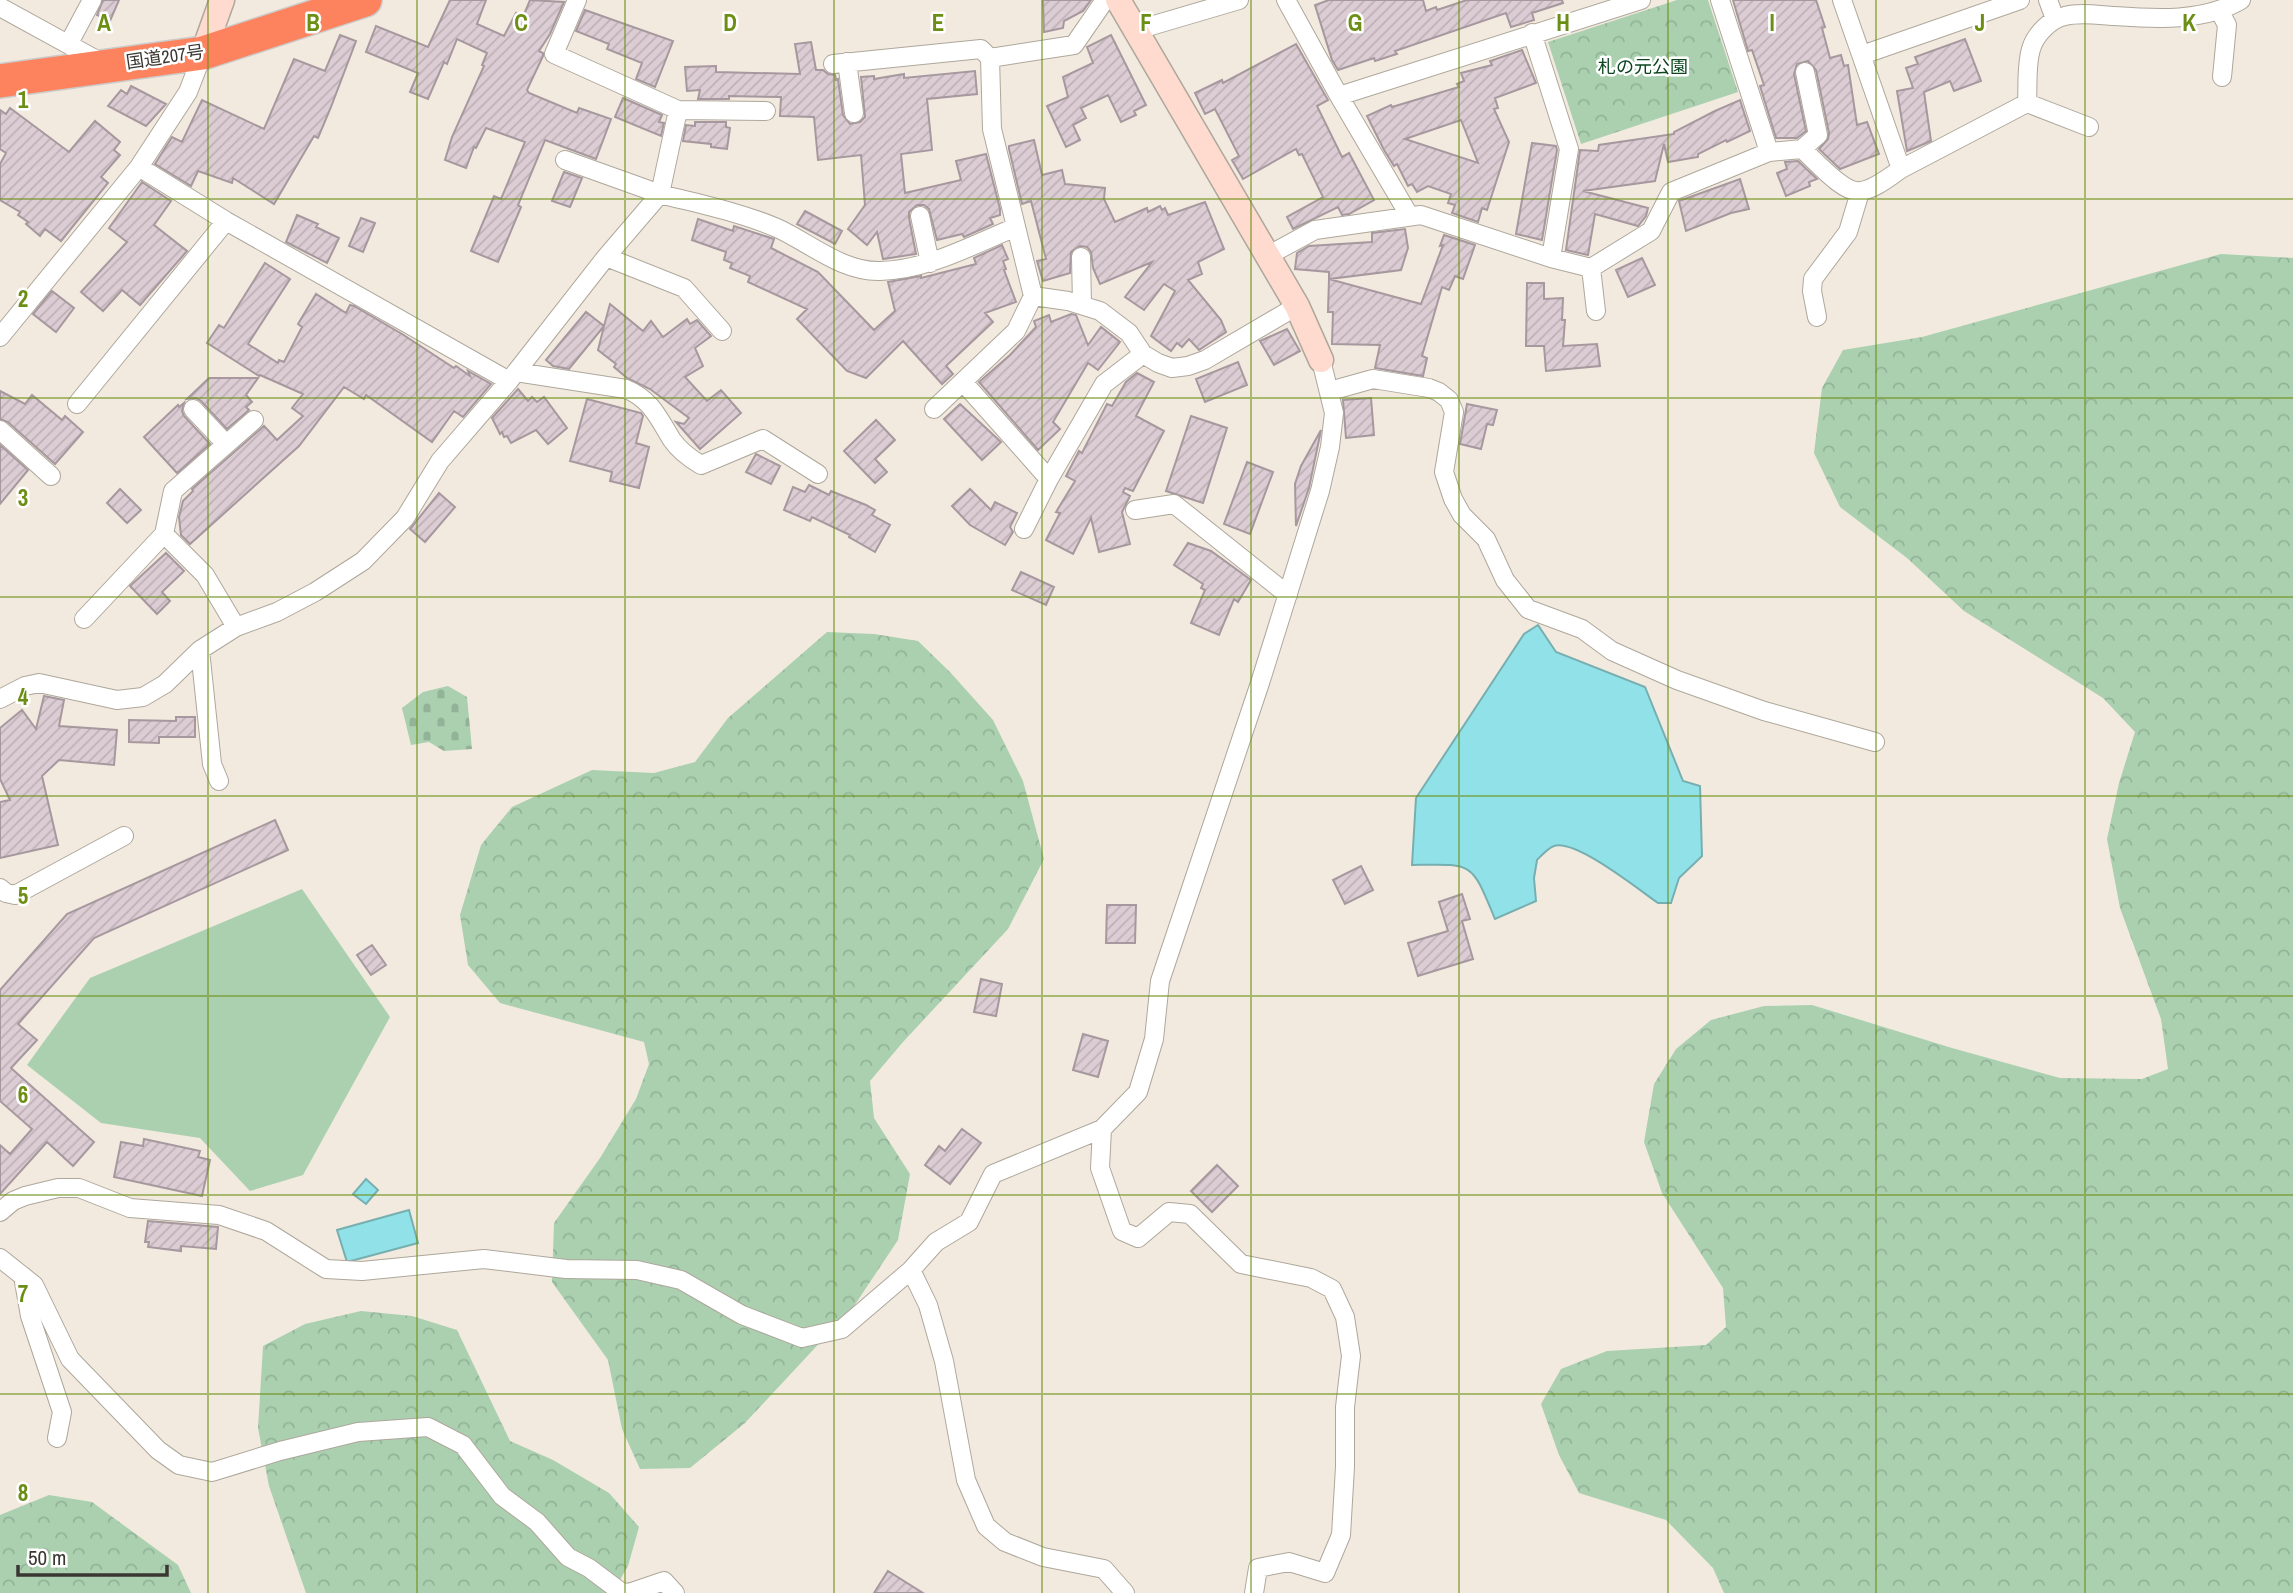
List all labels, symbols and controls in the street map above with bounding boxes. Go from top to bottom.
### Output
text: A [97,7,111,38]
text: B [306,7,320,38]
text: C [514,7,528,38]
text: D [723,7,737,38]
text: E [932,7,944,38]
text: F [1140,7,1152,38]
text: G [1348,7,1362,38]
text: H [1556,7,1570,38]
text: I [1769,7,1775,38]
text: J [1975,7,1985,38]
text: K [2182,7,2196,38]
street label: 国道207号 [124,39,206,74]
park label: 札の元公園 [1598,54,1688,79]
text: 1 [18,84,29,115]
text: 2 [18,283,28,314]
text: 3 [18,482,28,513]
text: 4 [18,681,29,712]
text: 5 [18,880,28,911]
text: 6 [18,1079,28,1110]
text: 7 [18,1278,28,1309]
text: 8 [18,1477,28,1508]
scale bar [18,1534,166,1578]
text: 50 m [28,1543,66,1572]

